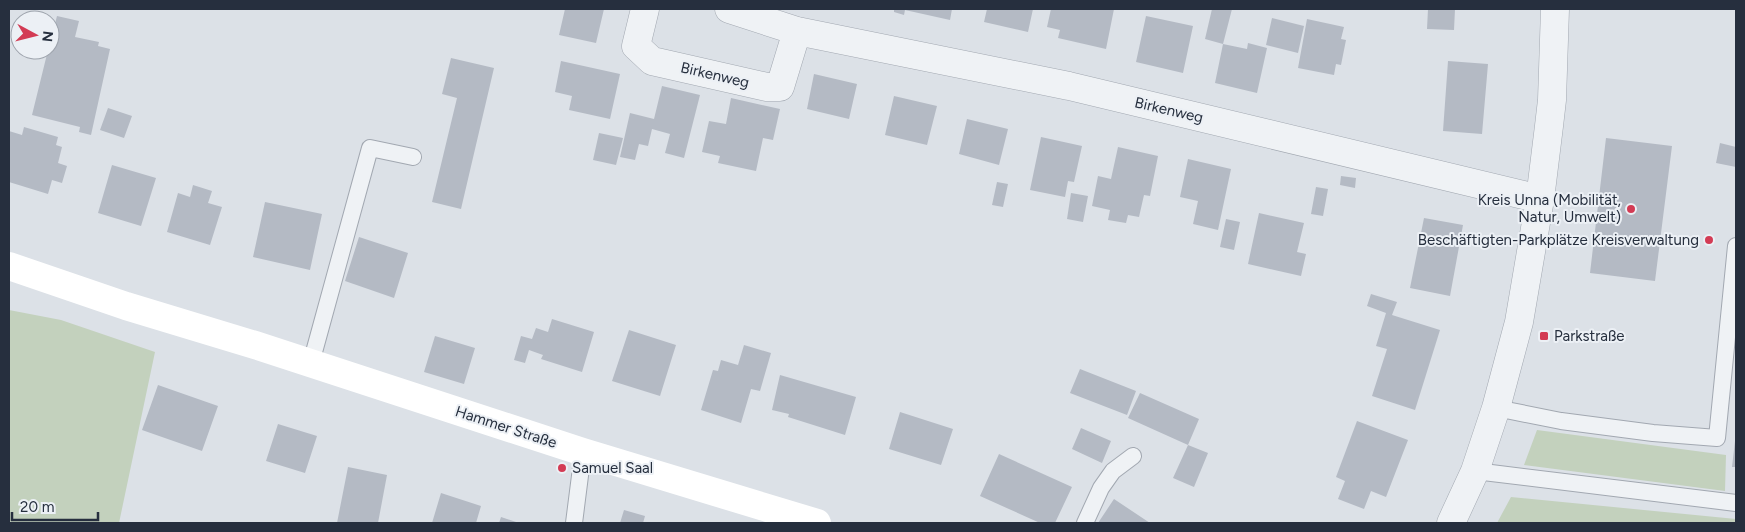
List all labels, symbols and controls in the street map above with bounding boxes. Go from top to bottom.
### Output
north arrow [10,10,60,60]
text: N [38,30,57,43]
street label: Birkenweg [679,58,751,92]
street label: Birkenweg [1133,93,1205,127]
place label: Kreis Unna (Mobilität, Natur, Umwelt) [1478,191,1621,226]
marker: Kreis Unna (Mobilität, Natur, Umwelt) [1625,203,1637,215]
place label: Beschäftigten-Parkplätze Kreisverwaltung [1418,231,1699,249]
marker: Beschäftigten-Parkplätze Kreisverwaltung [1703,234,1715,246]
place label: Parkstraße [1554,327,1625,345]
marker: Parkstraße [1538,330,1550,342]
street label: Hammer Straße [453,402,559,452]
place label: Samuel Saal [572,459,653,477]
marker: Samuel Saal [556,462,568,474]
scale bar [12,490,99,522]
text: 20 m [20,498,54,516]

